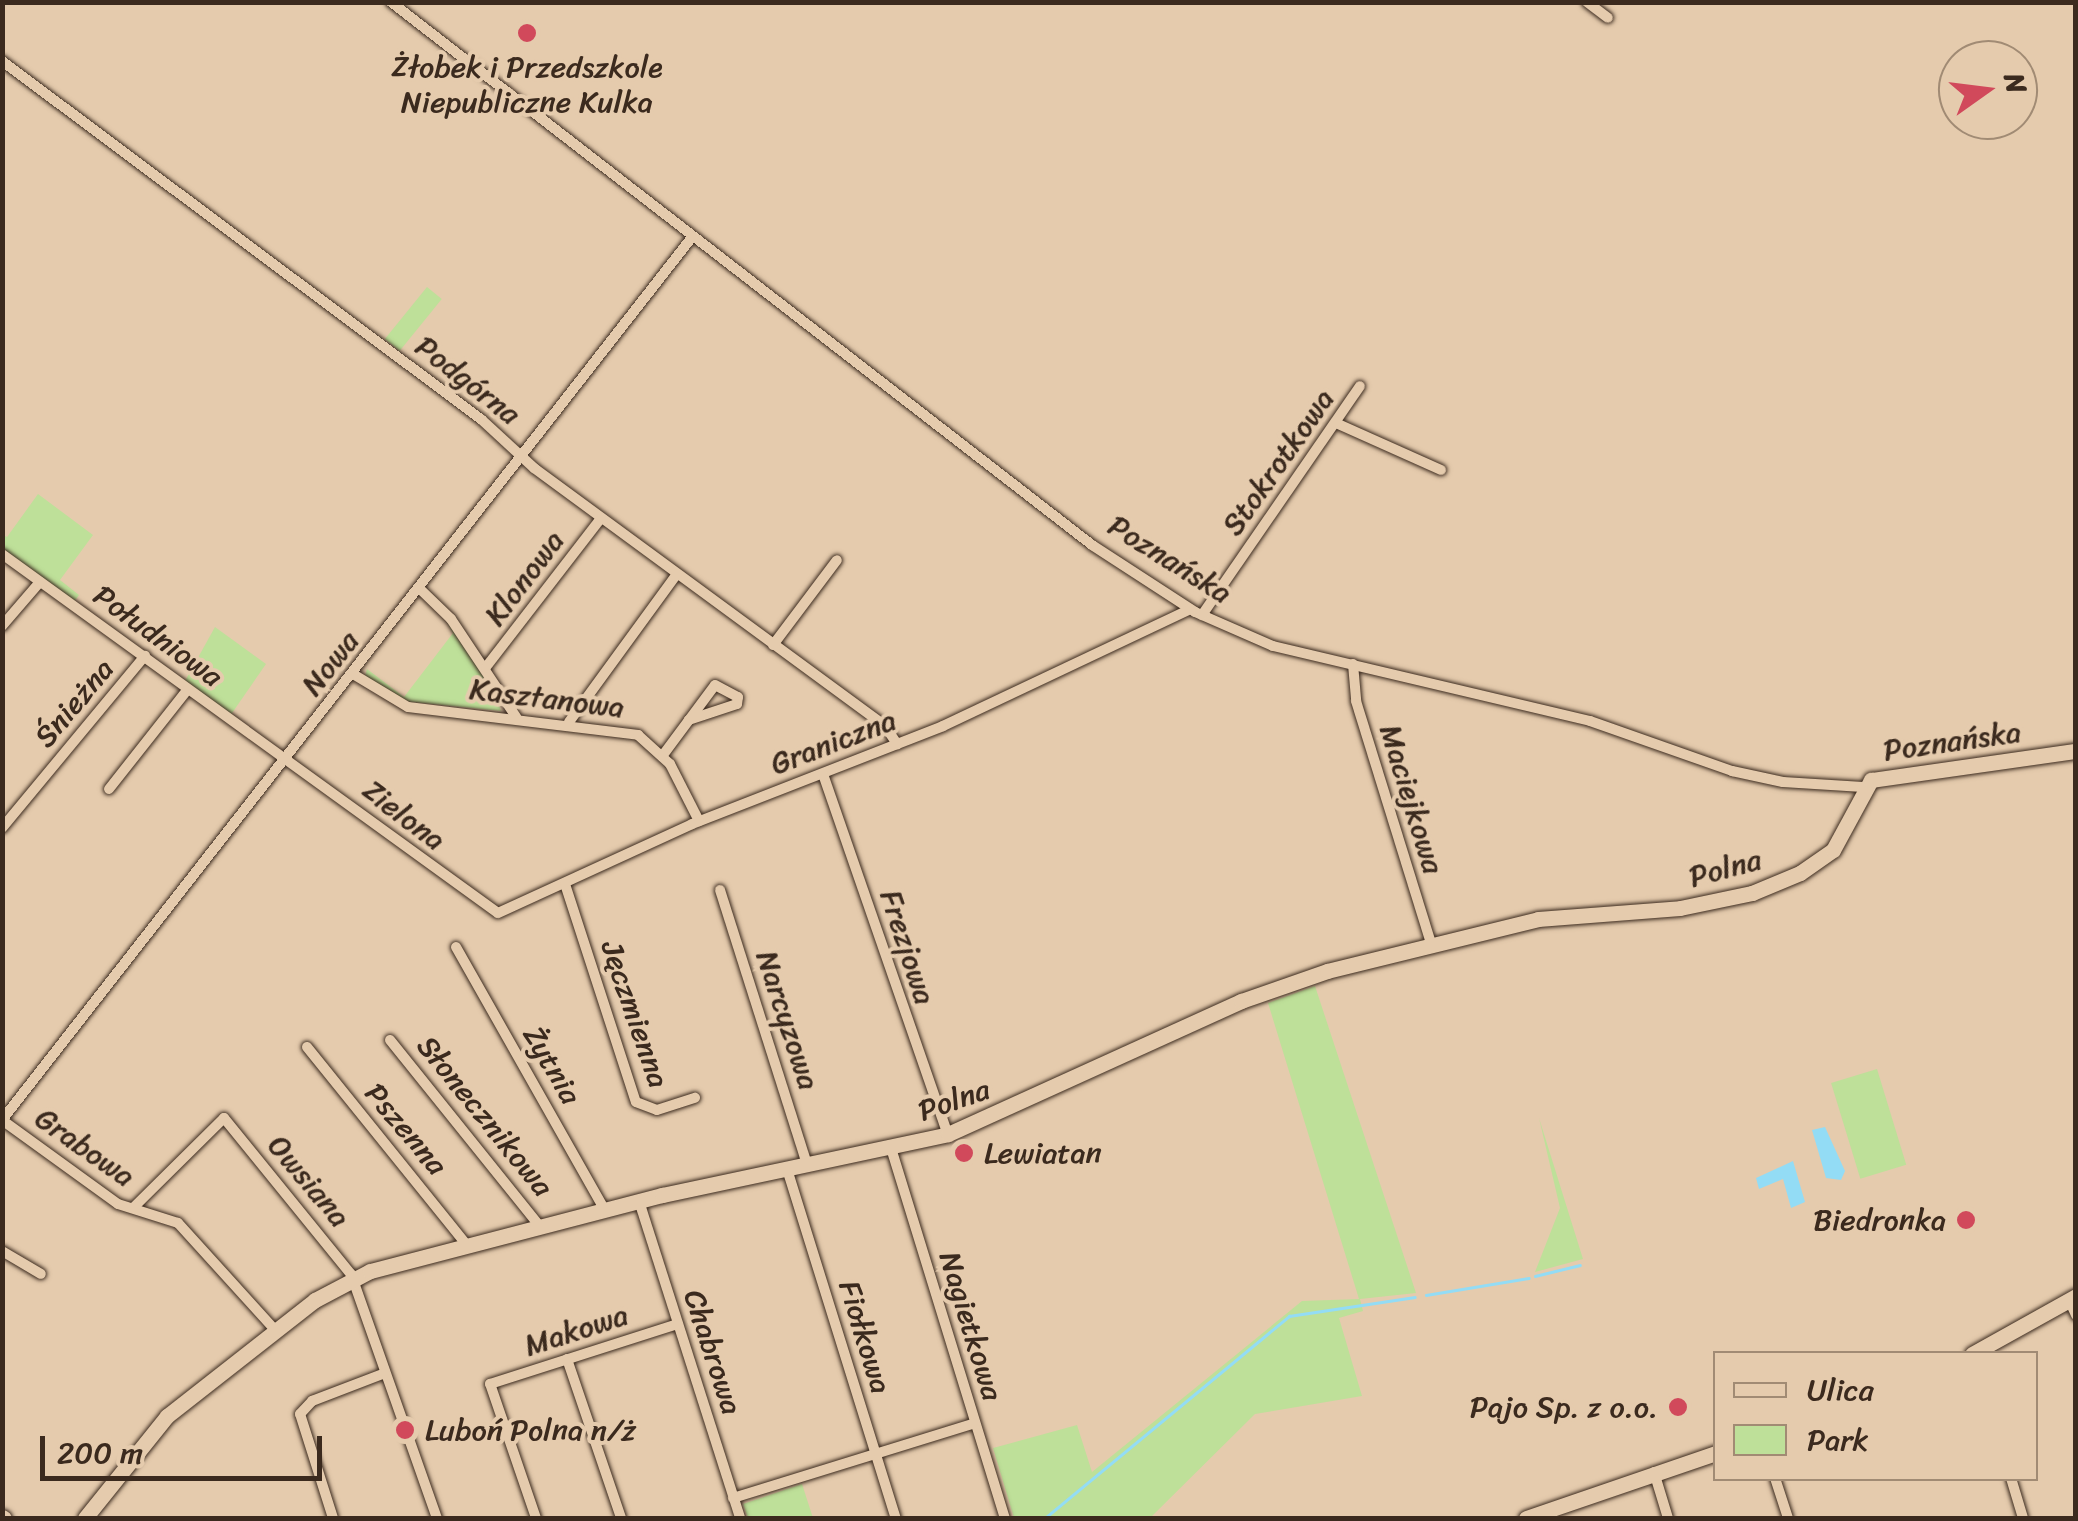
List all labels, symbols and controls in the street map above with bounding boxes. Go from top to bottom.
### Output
marker: Żłobek i Przedszkole Niepubliczne Kulka [516,22,538,44]
north arrow [1938,40,2038,140]
place label: Żłobek i Przedszkole Niepubliczne Kulka [391,49,663,120]
text: N [1990,68,2042,98]
street label: Podgórna [408,328,528,432]
street label: Stokrotkowa [1214,382,1342,542]
street label: Poznańska [1102,507,1238,611]
street label: Klonowa [477,524,571,632]
street label: Południowa [86,577,230,695]
street label: Nowa [294,624,366,702]
street label: Śnieżna [27,652,121,754]
street label: Kasztanowa [468,671,626,725]
street label: Graniczna [765,702,901,782]
street label: Poznańska [1881,714,2023,768]
street label: Maciejkowa [1372,720,1452,878]
street label: Zielona [355,772,453,858]
street label: Polna [1685,841,1765,895]
street label: Frezjowa [873,885,943,1009]
street label: Jęczmienna [593,936,677,1092]
street label: Narcyzowa [749,946,827,1094]
street label: Żytnia [515,1019,589,1111]
street label: Słonecznikowa [409,1028,561,1204]
street label: Polna [914,1071,994,1129]
street label: Pszenna [357,1076,455,1182]
street label: Grabowa [28,1100,142,1194]
street label: Owsiana [260,1128,358,1234]
place label: Lewiatan [984,1135,1102,1171]
marker: Lewiatan [953,1142,975,1164]
place label: Biedronka [1813,1202,1946,1238]
marker: Biedronka [1955,1209,1977,1231]
street label: Nagietkowa [931,1247,1011,1405]
street label: Fiołkowa [831,1276,899,1398]
street label: Chabrowa [676,1285,750,1419]
street label: Makowa [520,1296,632,1364]
legend [1713,1351,2038,1481]
text: Ulica [1807,1363,1874,1417]
place label: Pajo Sp. z o.o. [1470,1389,1658,1425]
marker: Pajo Sp. z o.o. [1667,1396,1689,1418]
place label: Luboń Polna n/ż [425,1412,637,1448]
text: Park [1807,1413,1869,1467]
scale bar [45,1416,328,1478]
marker: Luboń Polna n/ż [394,1419,416,1441]
text: 200 m [57,1426,143,1480]

